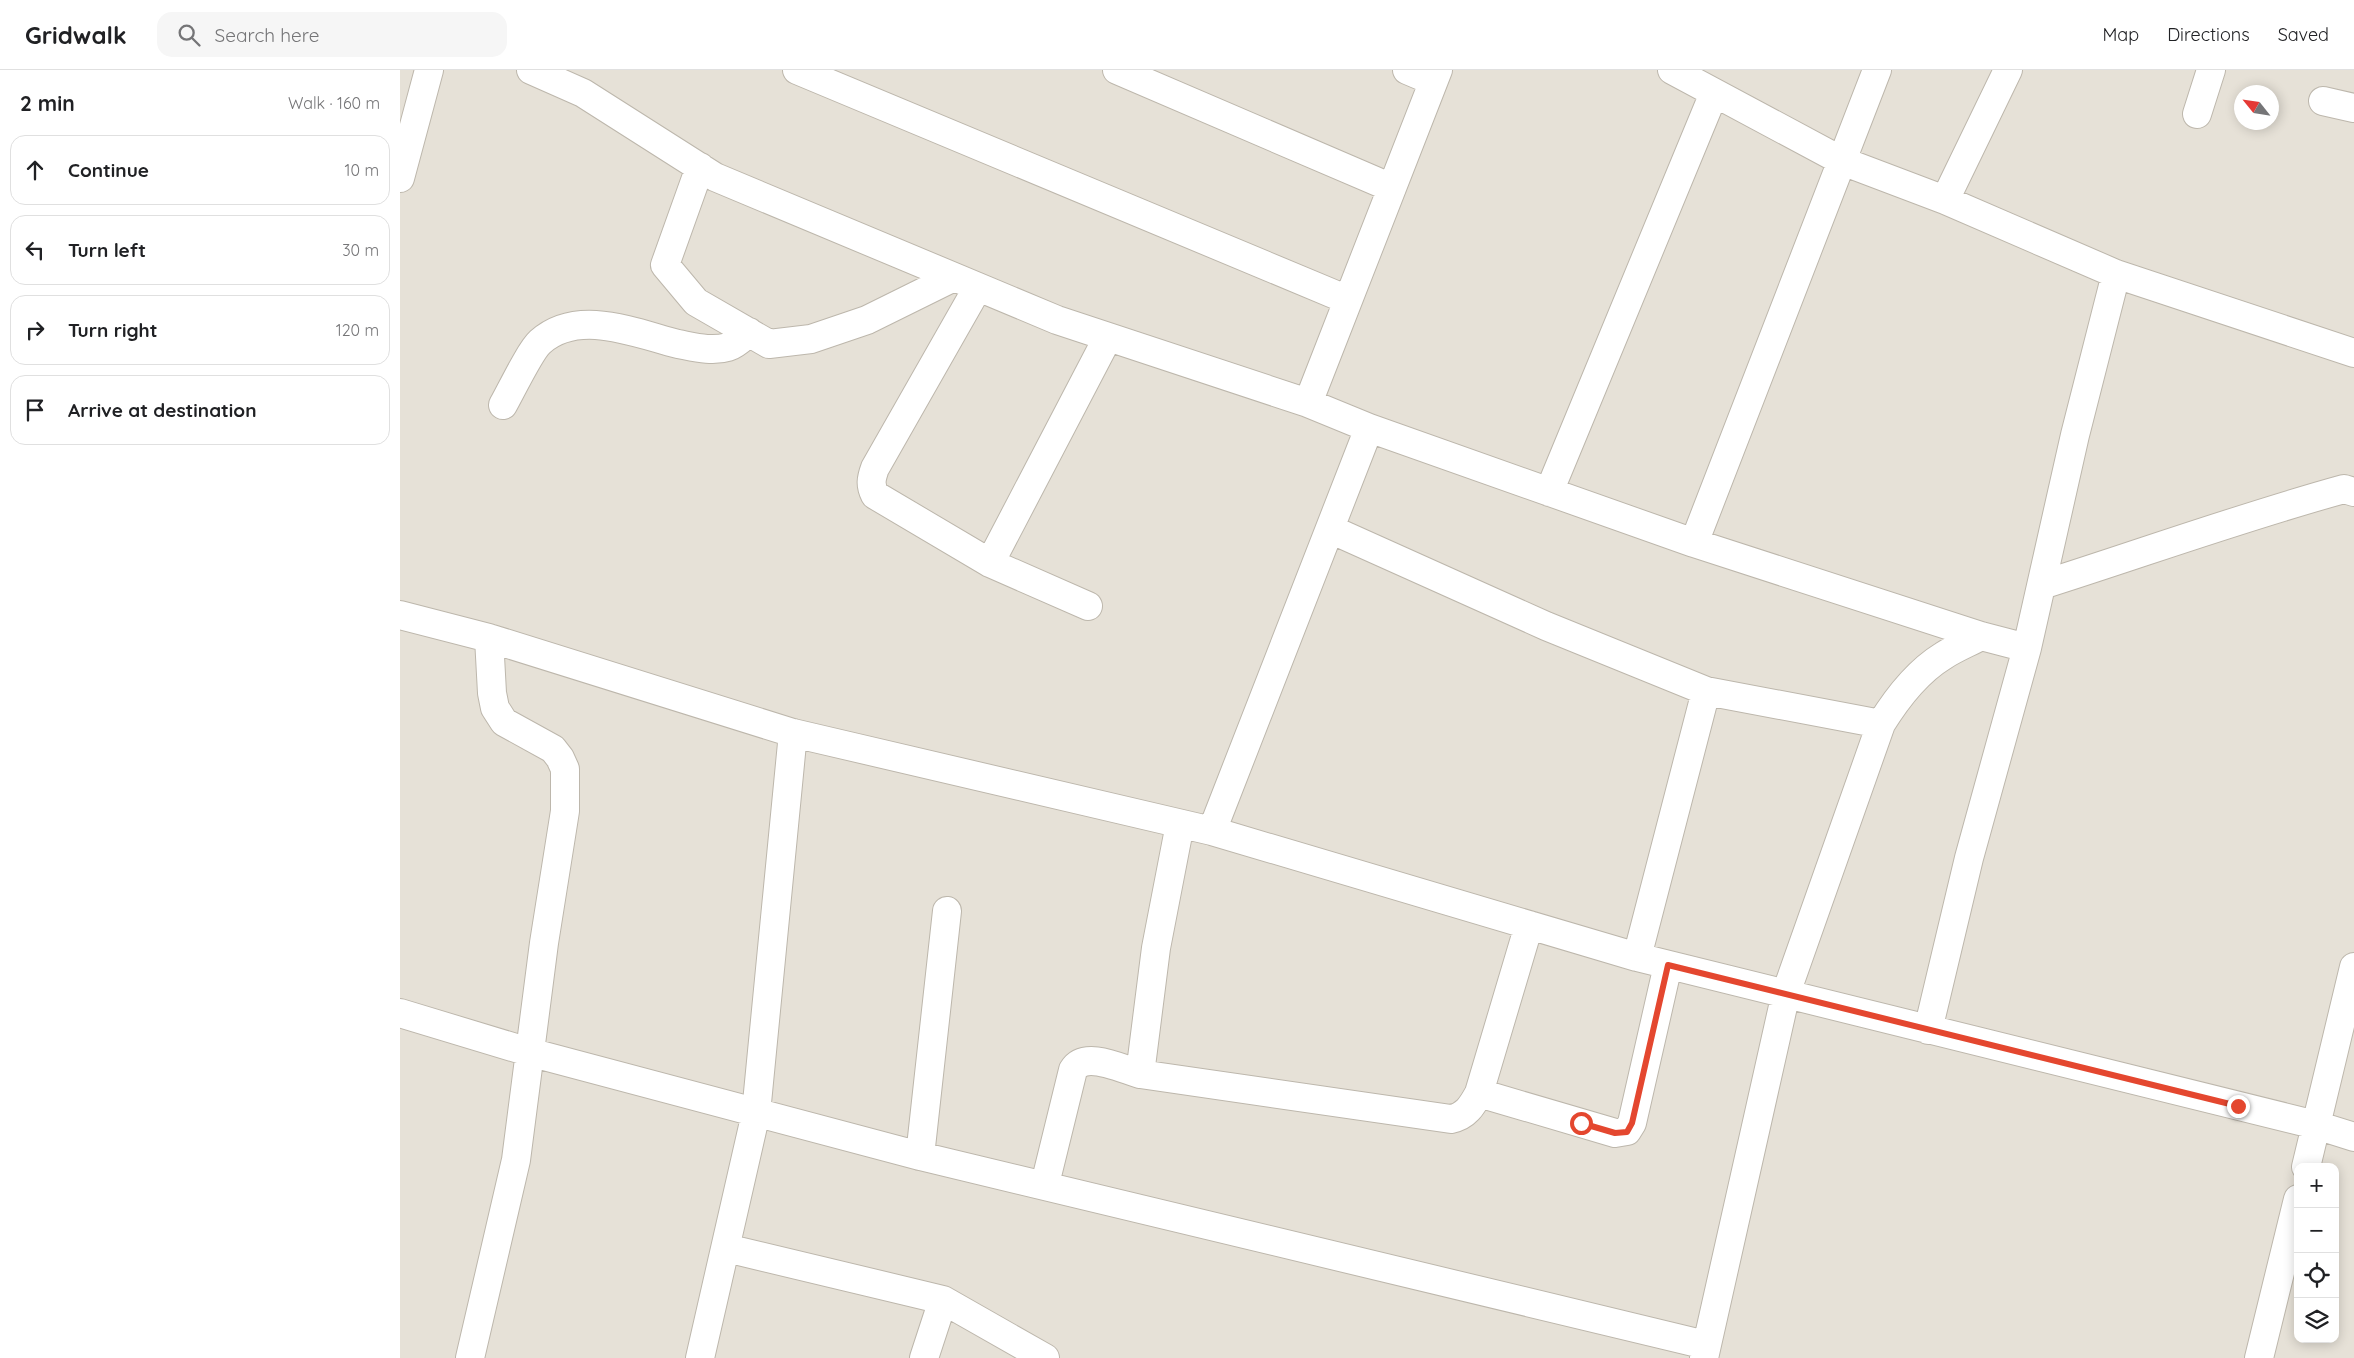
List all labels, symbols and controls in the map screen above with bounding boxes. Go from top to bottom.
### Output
search box [157,12,507,57]
text: Gridwalk [25,20,127,50]
icon: search [175,21,203,49]
text: Search here [215,23,319,47]
text: Map [2102,23,2139,46]
text: Directions [2167,23,2250,46]
text: Saved [2278,23,2329,46]
north arrow [2234,85,2279,130]
text: 2 min [20,90,75,116]
text: Walk · 160 m [288,93,380,113]
icon: ahead [21,156,49,184]
text: Continue [68,158,149,182]
text: 10 m [345,160,379,180]
icon: left [21,236,49,264]
text: Turn left [68,238,146,262]
text: 30 m [342,240,379,260]
icon: right [21,316,49,344]
text: Turn right [68,318,157,342]
text: 120 m [336,320,379,340]
icon: arrive [21,396,49,424]
text: Arrive at destination [68,398,257,422]
route end [2227,1095,2250,1118]
route start [1570,1112,1593,1135]
map controls [2294,1163,2339,1343]
button: + [2294,1163,2339,1208]
button: − [2294,1208,2339,1253]
button: locate [2294,1253,2339,1298]
button: layers [2294,1298,2339,1343]

